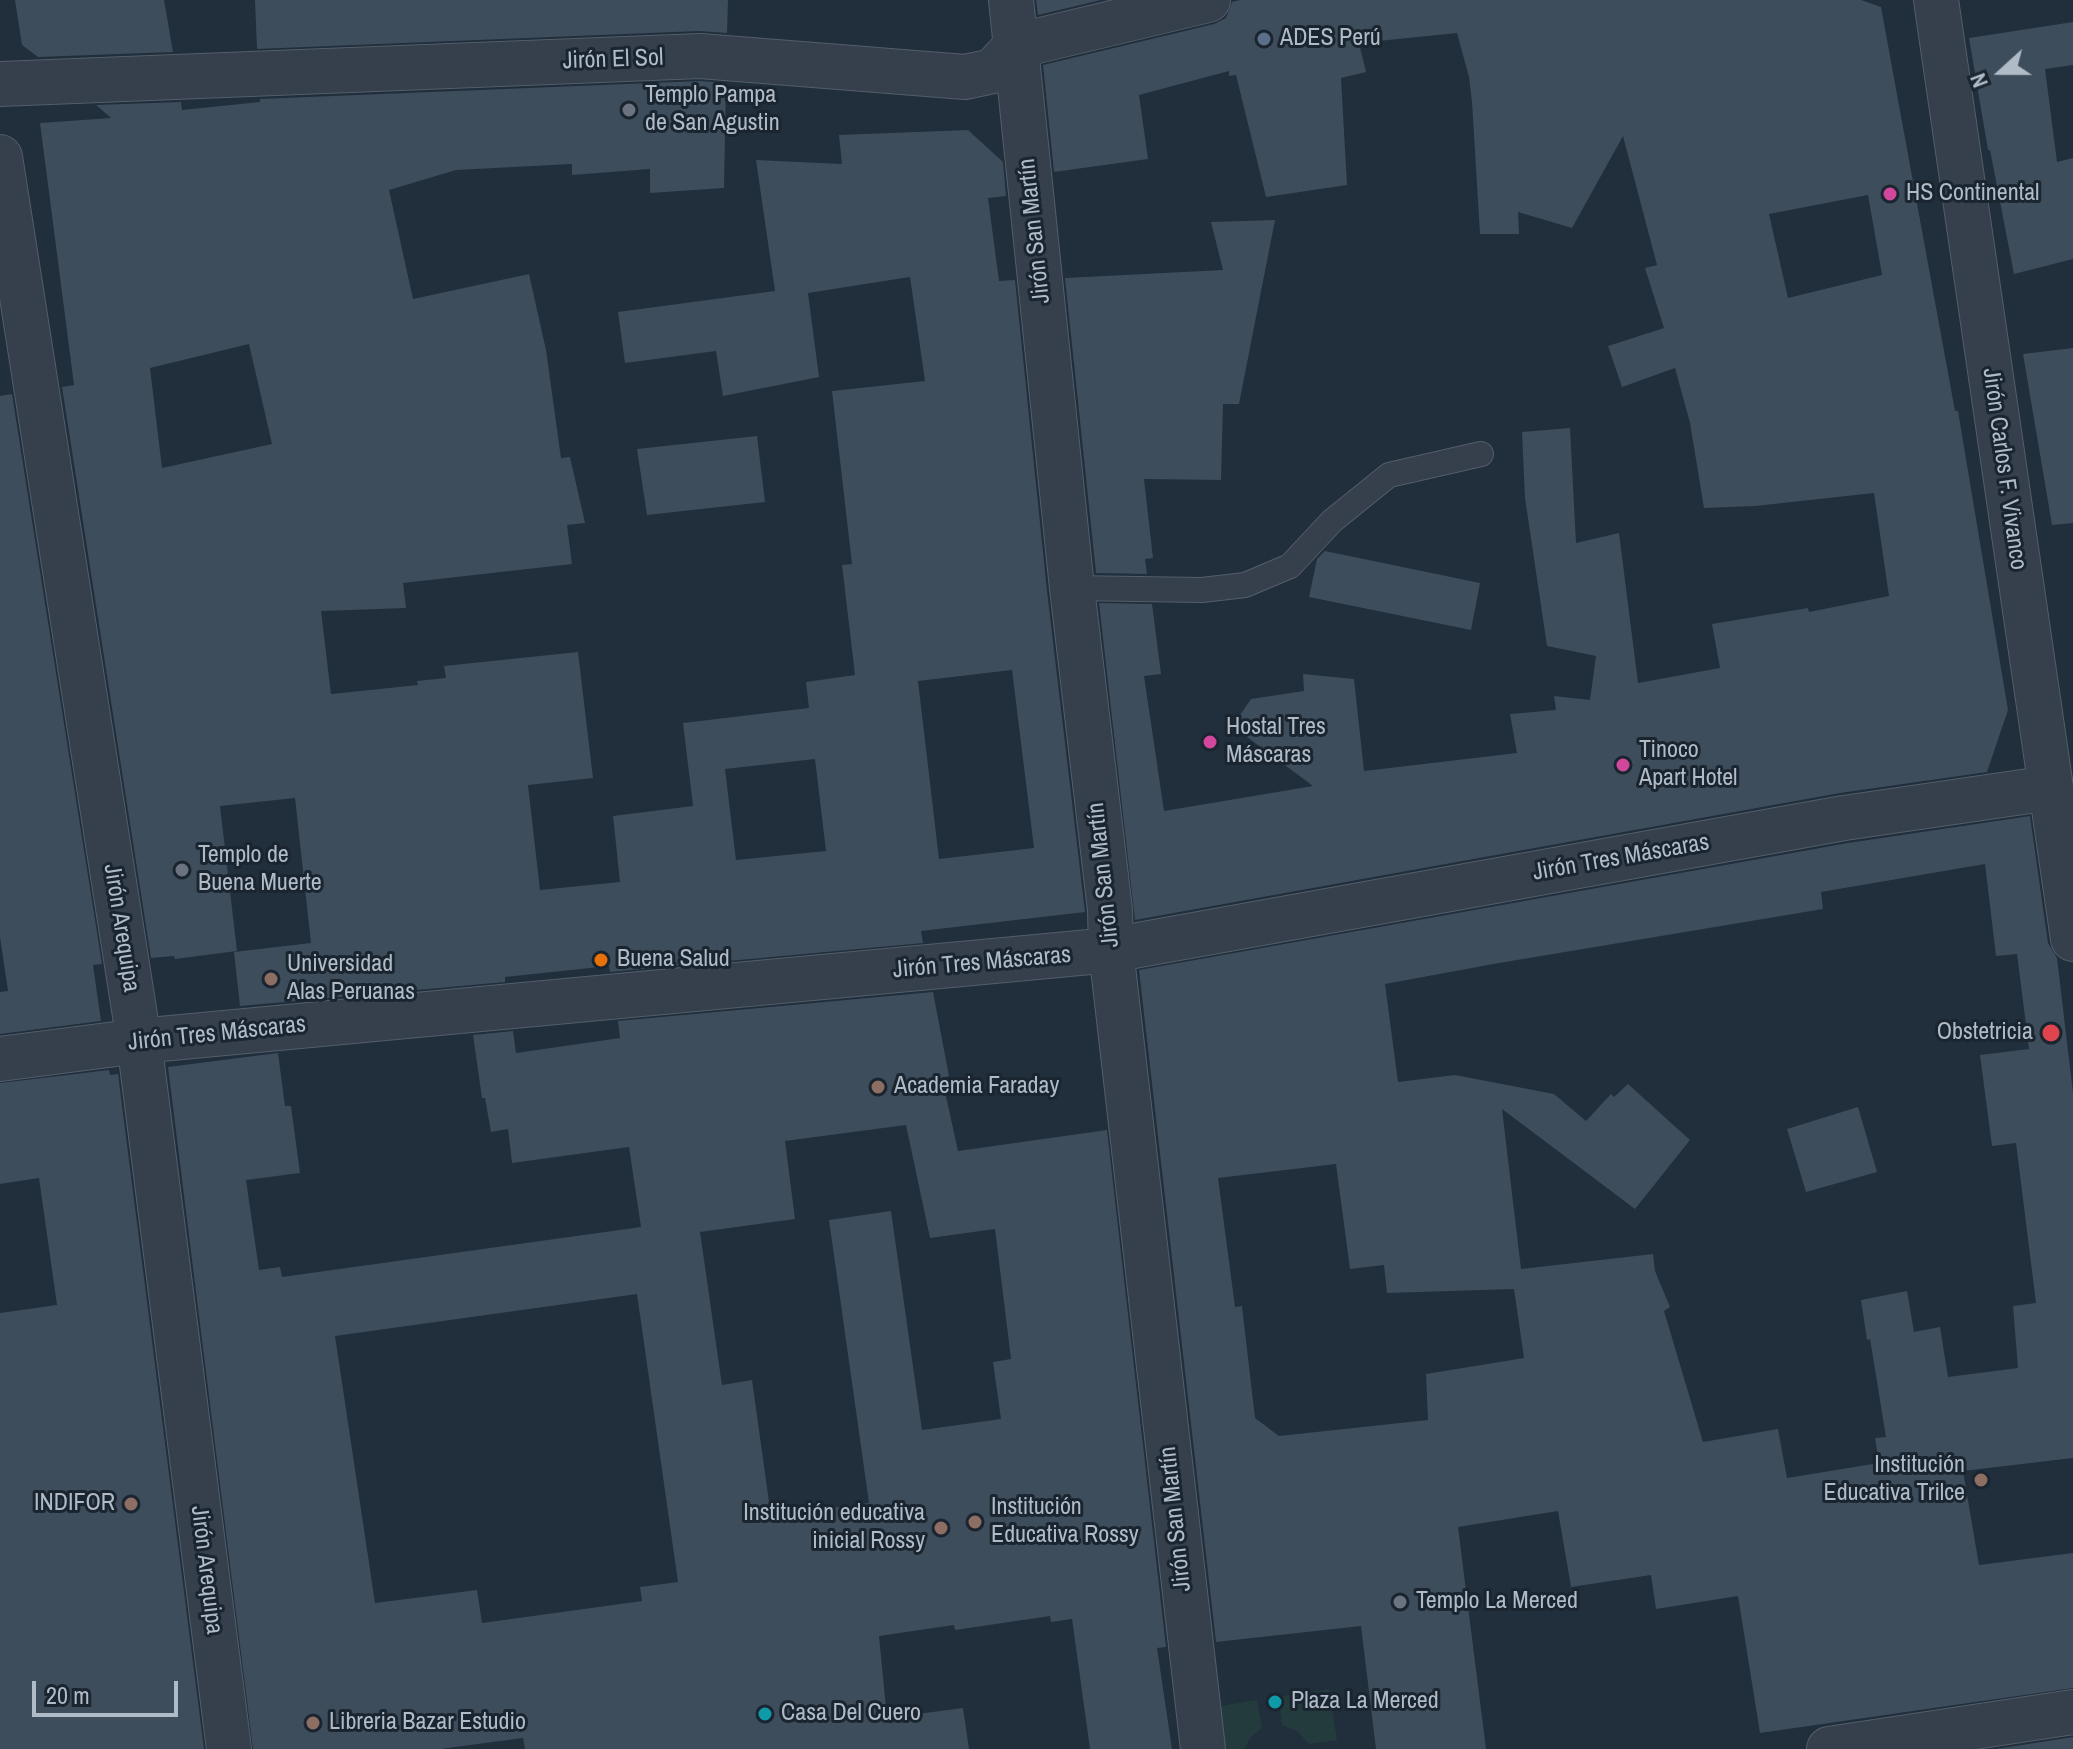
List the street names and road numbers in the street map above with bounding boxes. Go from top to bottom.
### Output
street label: Jirón El Sol [562,44,664,76]
street label: Jirón San Martín [1013,157,1057,305]
street label: Jirón Carlos F. Vivanco [1976,366,2032,572]
street label: Jirón San Martín [1082,801,1126,949]
street label: Jirón Tres Máscaras [1531,828,1711,888]
street label: Jirón Arequipa [97,862,145,994]
street label: Jirón Tres Máscaras [892,941,1072,985]
street label: Jirón Tres Máscaras [127,1010,307,1058]
street label: Jirón San Martín [1154,1445,1198,1593]
street label: Jirón Arequipa [184,1504,228,1636]

